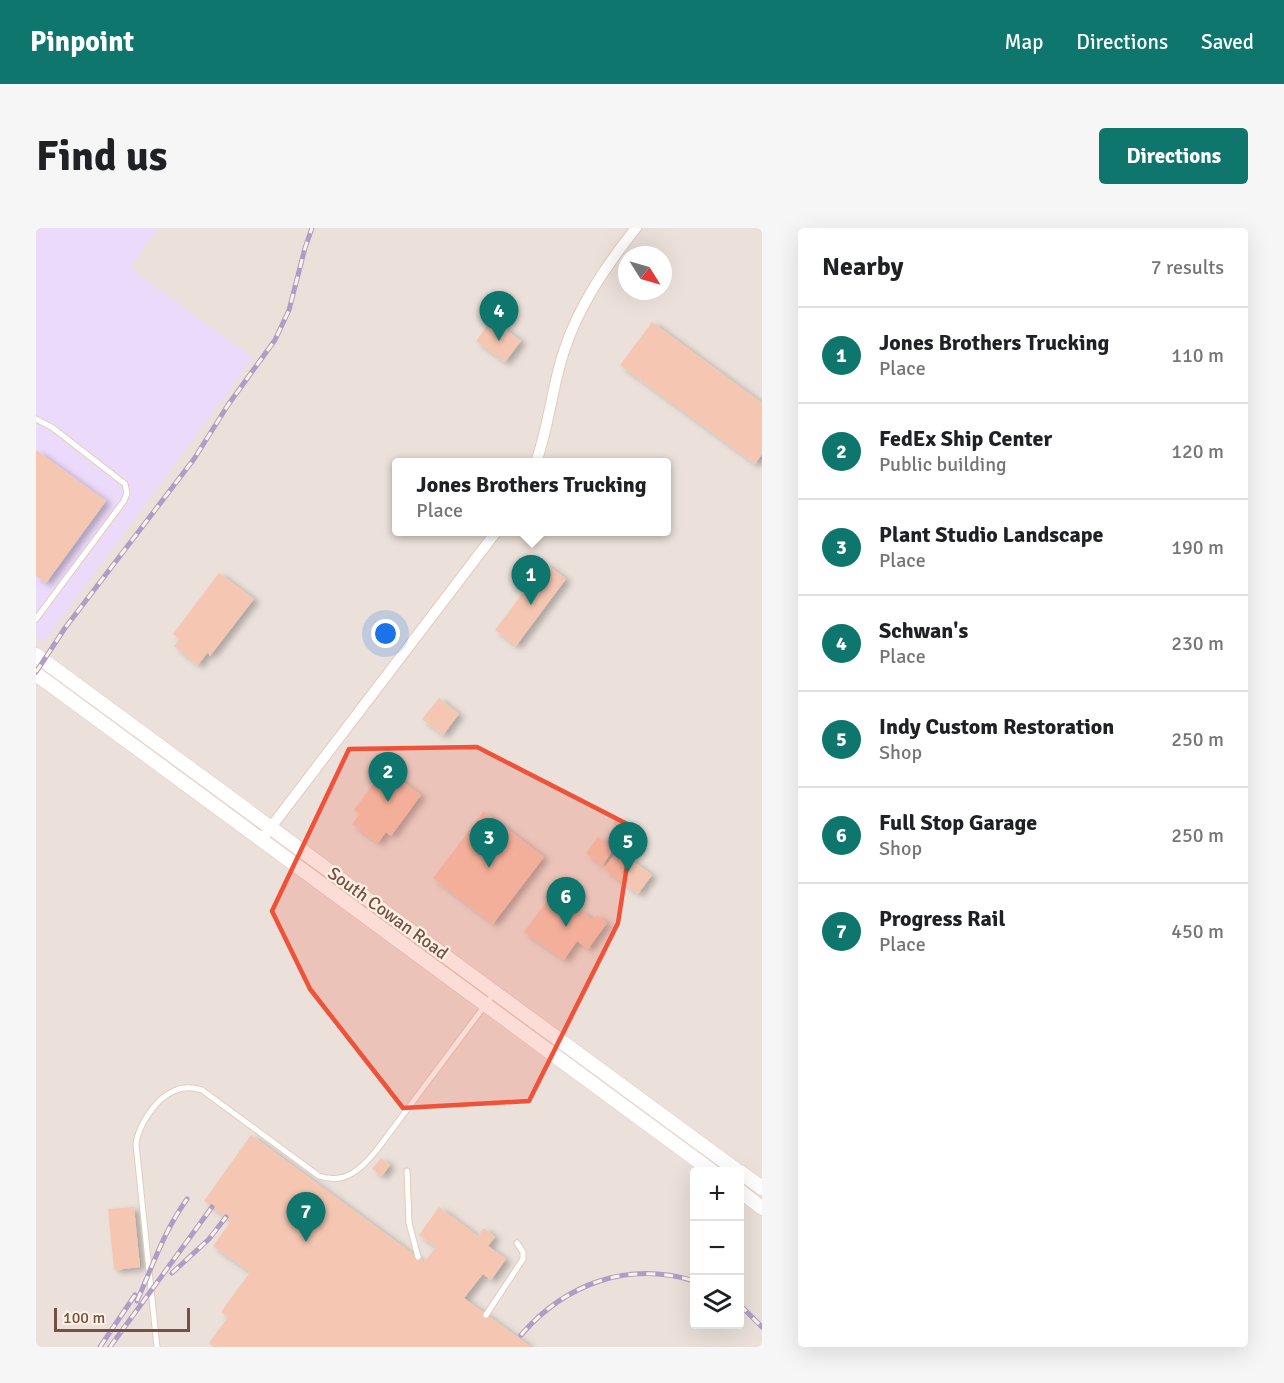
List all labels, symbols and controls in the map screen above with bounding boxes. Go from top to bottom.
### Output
text: Pinpoint [30,25,134,59]
text: Map [1005,29,1043,55]
text: Directions [1076,29,1168,55]
text: Saved [1201,29,1254,55]
button: Directions [1099,128,1248,184]
text: Find us [36,131,167,182]
north arrow [618,246,672,300]
text: Nearby [822,251,903,283]
text: 7 results [1151,255,1224,280]
pin: 4 [480,291,518,341]
text: Jones Brothers Trucking [879,329,1109,356]
text: 1 [836,343,847,368]
text: 110 m [1171,343,1224,368]
text: Place [879,356,926,381]
text: FedEx Ship Center [879,425,1052,452]
text: 2 [836,439,847,464]
text: 120 m [1171,439,1224,464]
text: Public building [879,452,1007,477]
popup [392,458,671,536]
text: Jones Brothers Trucking [416,471,647,498]
text: Place [416,498,463,523]
text: Plant Studio Landscape [879,521,1104,548]
text: 3 [836,535,847,560]
text: 190 m [1171,535,1224,560]
text: Place [879,548,926,573]
pin: 1 [512,556,550,605]
text: Schwan's [879,617,968,644]
your location [371,619,400,648]
text: 4 [836,631,847,656]
text: 230 m [1171,631,1224,656]
text: Place [879,644,926,669]
text: Indy Custom Restoration [879,713,1114,740]
text: 5 [836,727,847,752]
text: 250 m [1171,727,1224,752]
text: Shop [879,740,922,765]
pin: 2 [368,752,408,802]
text: Full Stop Garage [879,809,1037,836]
pin: 3 [470,818,508,868]
pin: 5 [608,822,648,872]
text: 6 [836,823,847,848]
text: 250 m [1171,823,1224,848]
text: Shop [879,836,922,861]
street label: South Cowan Road [324,862,452,964]
pin: 6 [546,878,586,927]
text: Progress Rail [879,905,1005,932]
text: 7 [836,919,847,944]
text: 450 m [1171,919,1224,944]
text: Place [879,932,926,957]
map controls [690,1167,744,1329]
button: + [690,1167,744,1221]
pin: 7 [286,1192,326,1242]
button: − [690,1221,744,1275]
button: layers [690,1275,744,1329]
scale bar [54,1305,190,1332]
text: 100 m [63,1308,105,1328]

